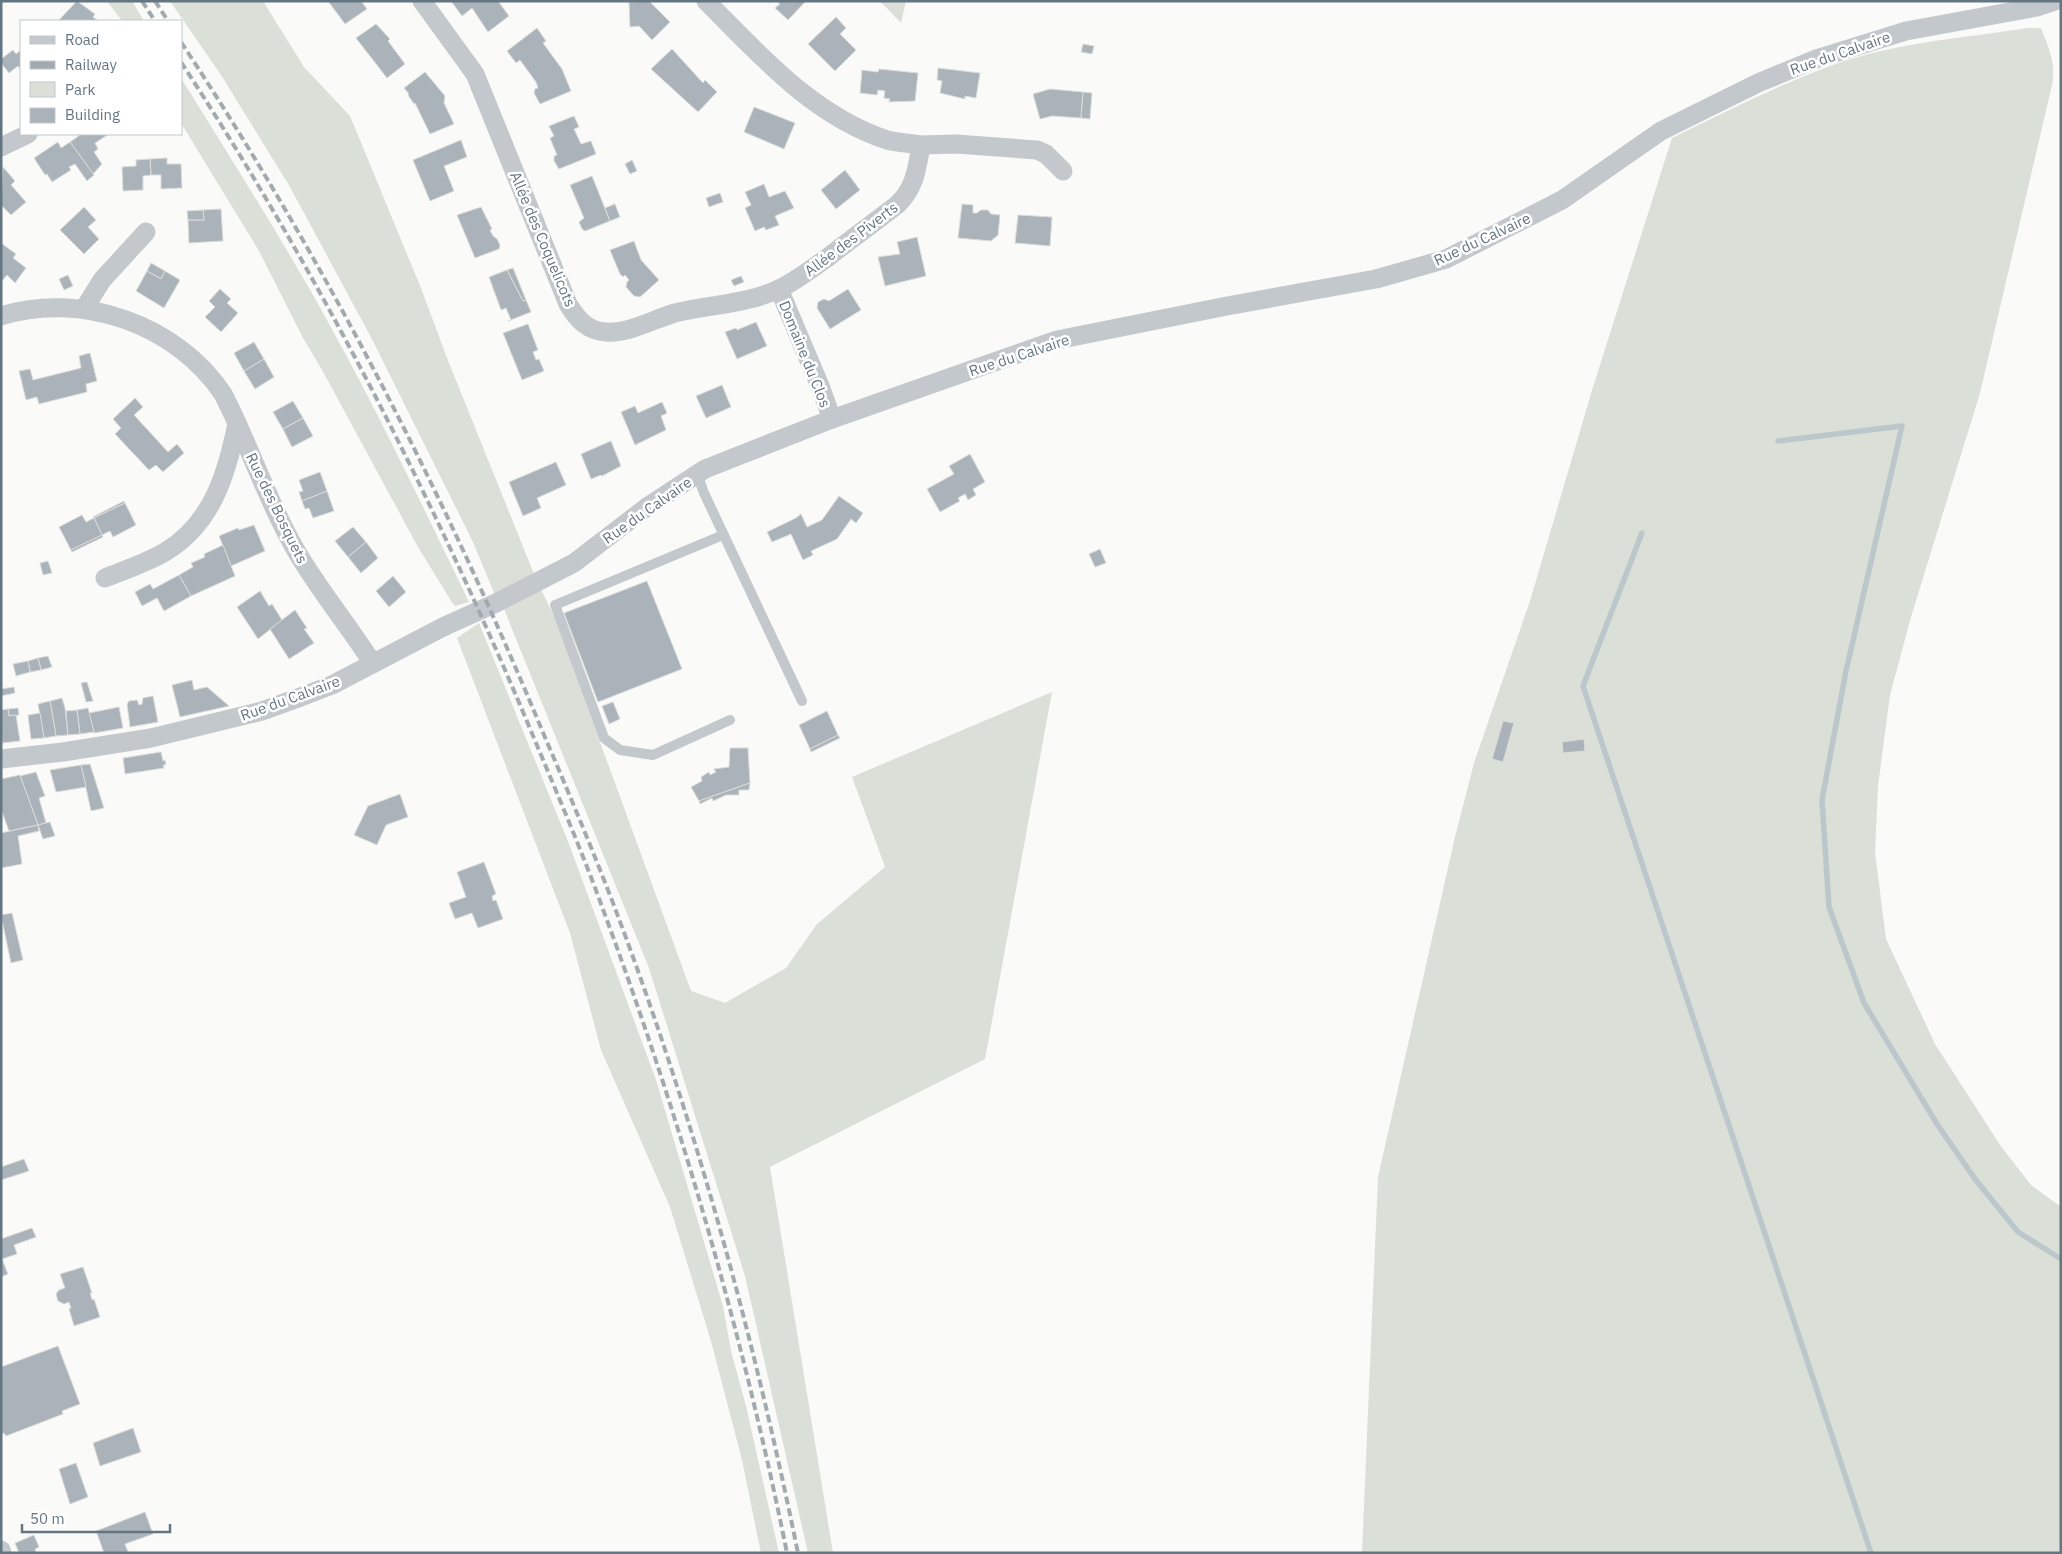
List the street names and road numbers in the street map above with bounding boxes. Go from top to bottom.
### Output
street label: Rue du Calvaire [1787,27,1893,79]
street label: Allée des Coquelicots [506,169,580,309]
street label: Allée des Piverts [801,198,901,280]
street label: Rue du Calvaire [1431,208,1533,270]
street label: Domaine du Clos [775,298,835,410]
street label: Rue du Calvaire [966,330,1072,380]
street label: Rue des Bosquets [242,449,312,567]
street label: Rue du Calvaire [599,472,695,548]
street label: Rue du Calvaire [238,671,342,725]

